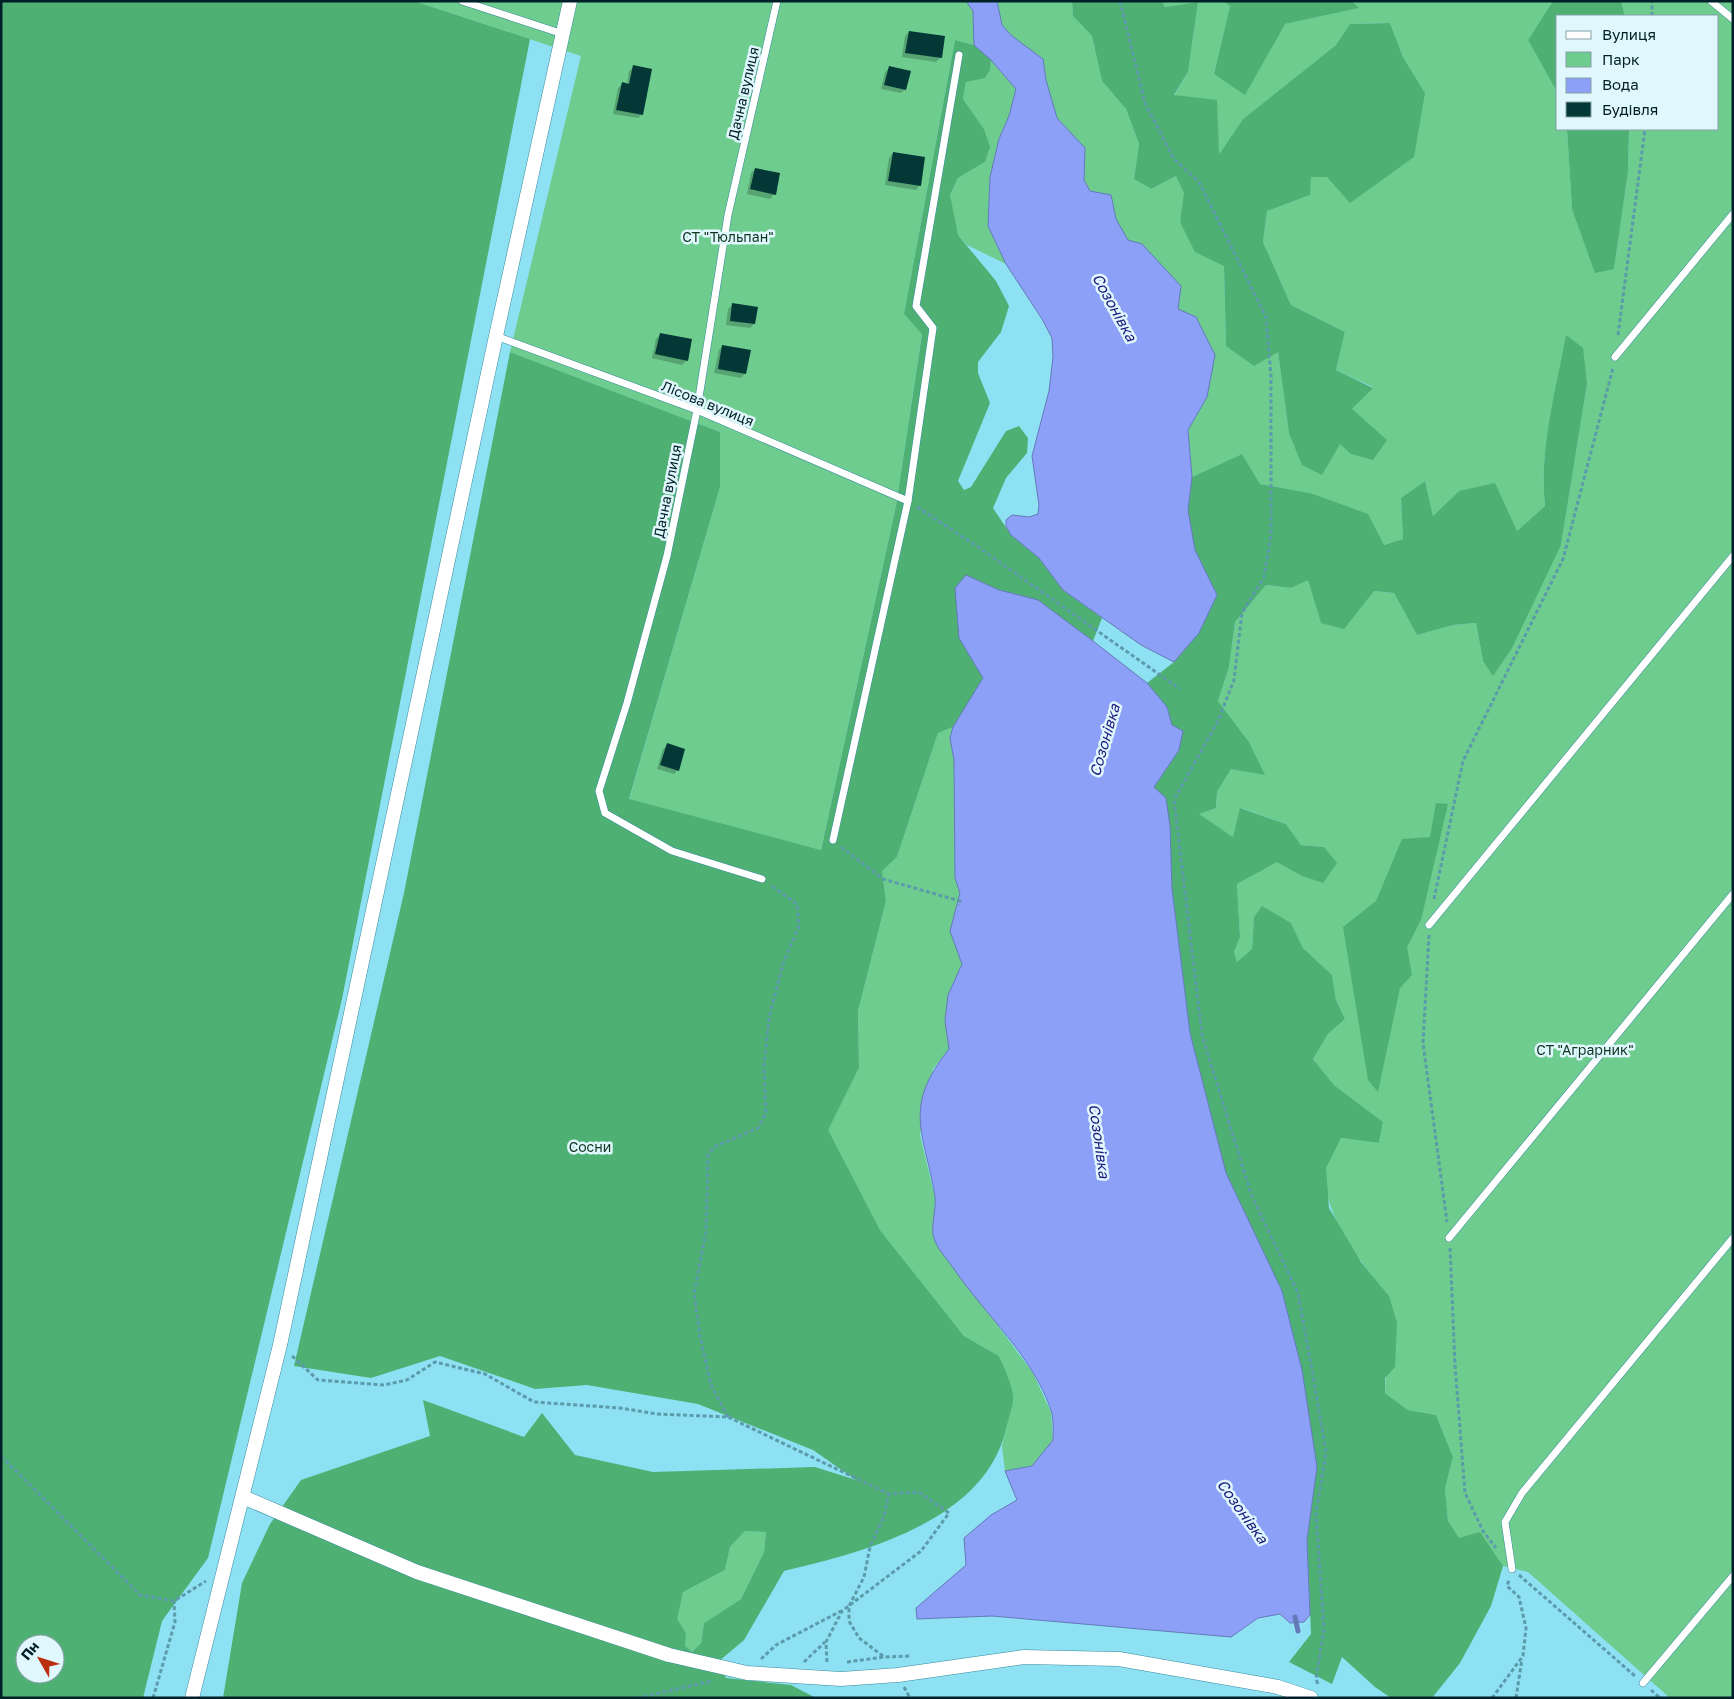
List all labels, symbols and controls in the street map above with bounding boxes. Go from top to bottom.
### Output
legend [1556,15,1719,130]
text: Вулиця [1602,25,1656,43]
street label: Дачна вулиця [724,45,762,141]
text: Парк [1602,50,1640,68]
text: Вода [1602,75,1639,93]
text: Будівля [1602,100,1658,118]
park label: СТ "Тюльпан" [682,228,774,245]
water label: Созонівка [1089,270,1141,344]
street label: Лісова вулиця [659,377,757,429]
street label: Дачна вулиця [650,443,684,539]
water label: Созонівка [1085,701,1123,778]
park label: СТ "Аграрник" [1536,1041,1634,1058]
water label: Созонівка [1086,1103,1114,1180]
park label: Сосни [569,1138,611,1155]
water label: Созонівка [1214,1476,1273,1547]
north arrow [15,1634,65,1684]
text: Пн [17,1638,42,1663]

